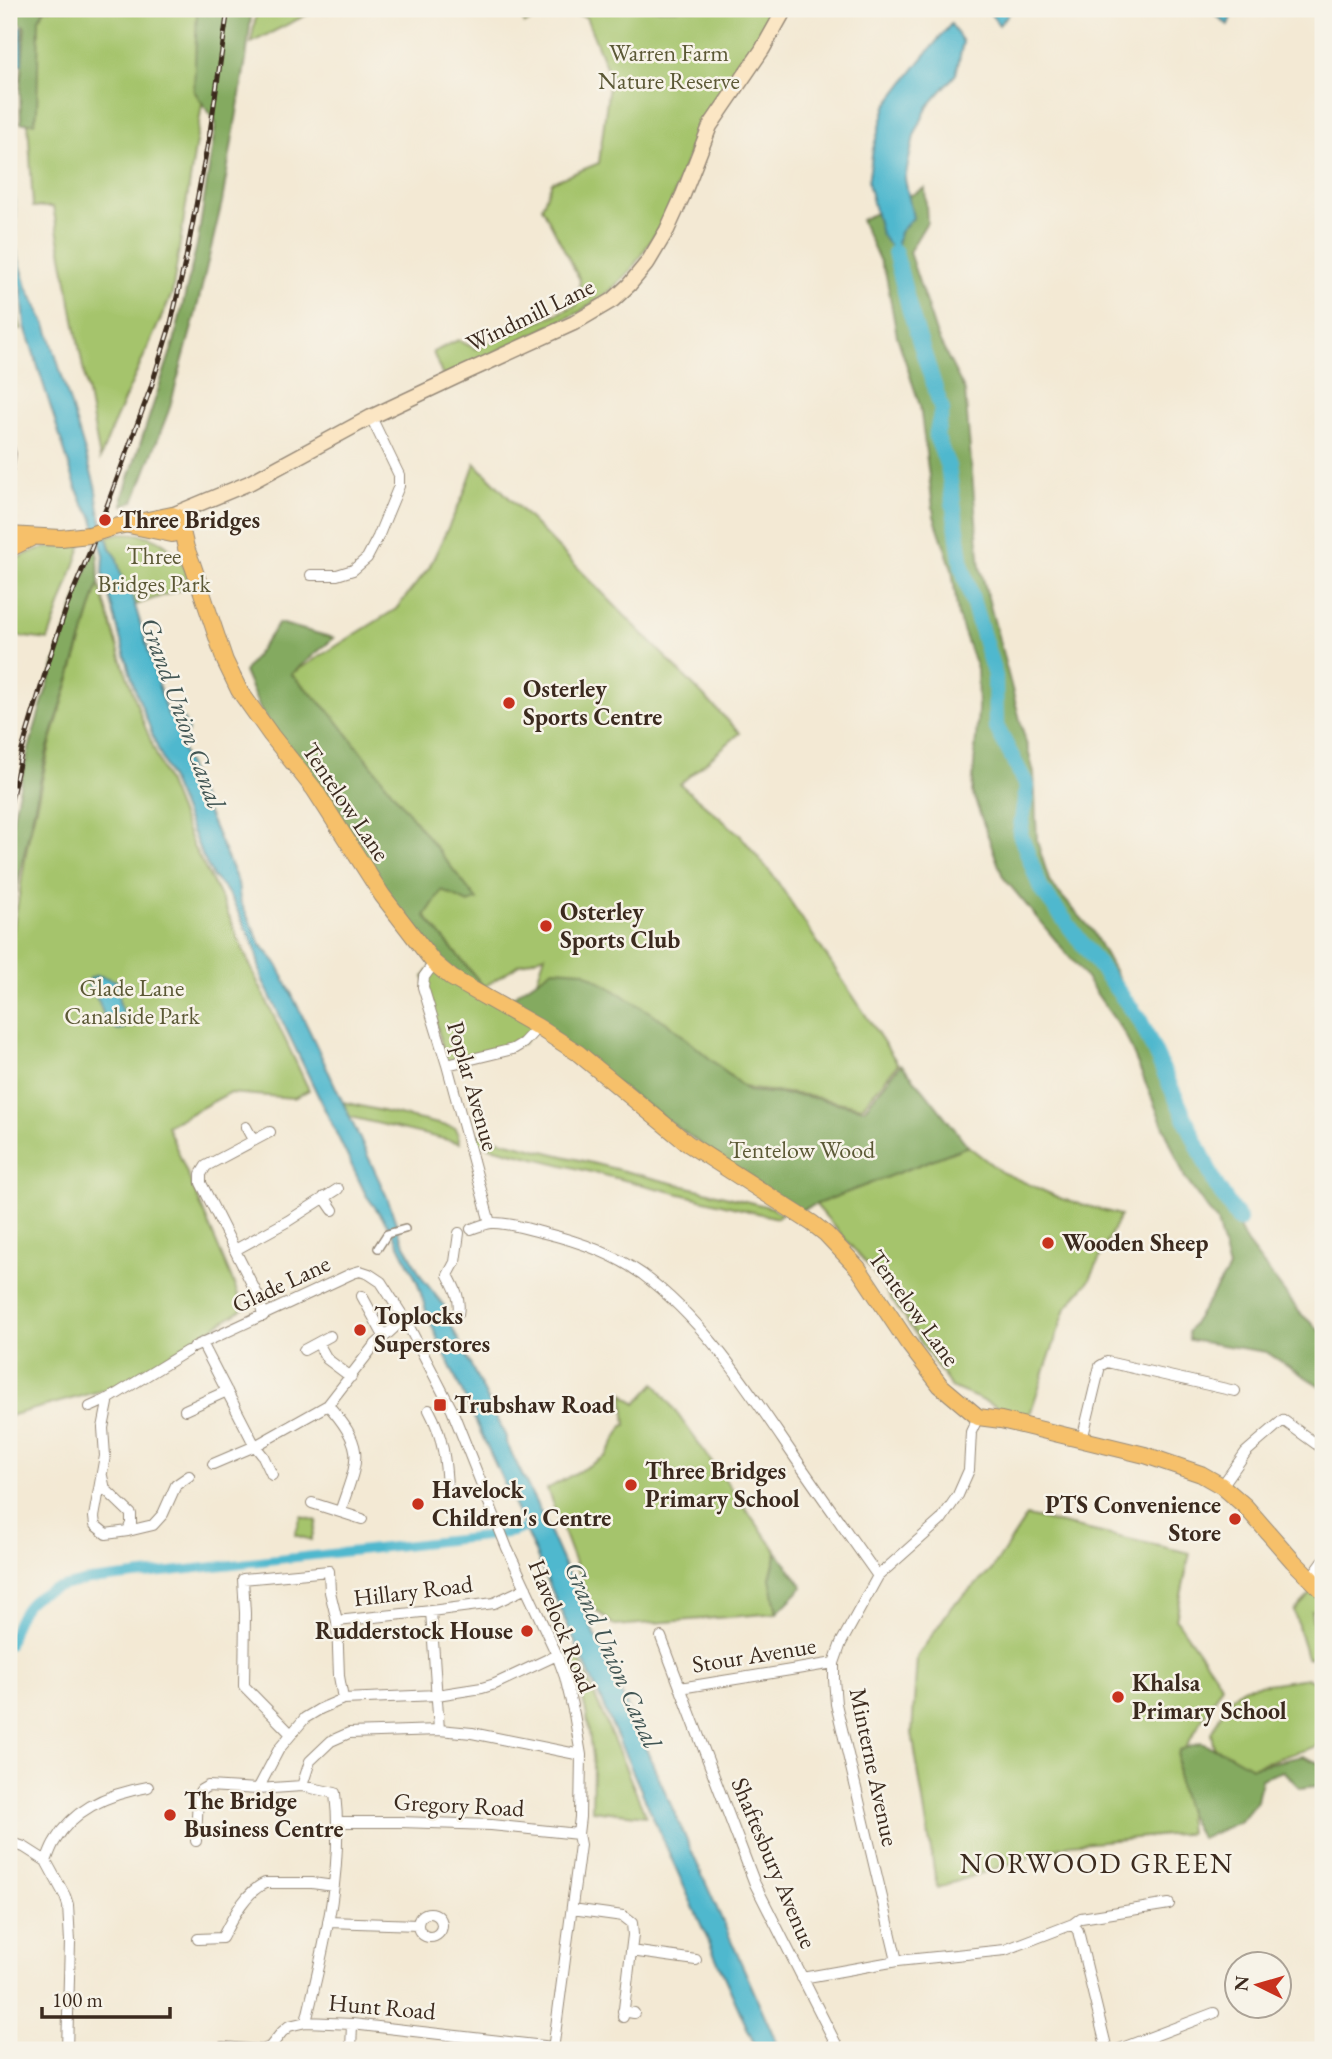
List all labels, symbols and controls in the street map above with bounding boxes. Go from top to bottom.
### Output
park label: Warren Farm Nature Reserve [598,37,740,96]
street label: Windmill Lane [461,270,599,359]
place label: Three Bridges [119,504,260,536]
marker: Three Bridges [97,512,113,528]
park label: Three Bridges Park [97,540,211,599]
water label: Grand Union Canal [133,613,234,814]
place label: Osterley Sports Centre [523,673,662,732]
marker: Osterley Sports Centre [501,695,517,711]
street label: Tentelow Lane [295,736,397,867]
place label: Osterley Sports Club [560,896,680,955]
marker: Osterley Sports Club [538,918,554,934]
park label: Glade Lane Canalside Park [64,972,200,1031]
street label: Poplar Avenue [440,1018,507,1154]
park label: Tentelow Wood [729,1134,876,1165]
place label: Wooden Sheep [1062,1227,1208,1258]
marker: Wooden Sheep [1040,1235,1056,1251]
street label: Tentelow Lane [862,1243,967,1372]
street label: Glade Lane [227,1247,335,1320]
place label: Toplocks Superstores [374,1300,490,1359]
marker: Toplocks Superstores [352,1322,368,1338]
place label: Trubshaw Road [454,1389,616,1420]
marker: Trubshaw Road [432,1397,448,1413]
place label: Three Bridges Primary School [645,1455,800,1515]
place label: Havelock Children's Centre [432,1474,611,1533]
marker: Three Bridges Primary School [623,1477,639,1493]
place label: PTS Convenience Store [1045,1489,1221,1548]
marker: Havelock Children's Centre [410,1496,426,1512]
marker: PTS Convenience Store [1227,1511,1243,1527]
street label: Havelock Road [522,1554,604,1698]
water label: Grand Union Canal [557,1556,670,1754]
street label: Hillary Road [352,1568,475,1613]
place label: Rudderstock House [315,1615,513,1646]
marker: Rudderstock House [519,1623,535,1639]
street label: Stour Avenue [690,1629,818,1680]
place label: Khalsa Primary School [1132,1667,1287,1727]
street label: Minterne Avenue [843,1685,906,1849]
marker: Khalsa Primary School [1110,1689,1126,1705]
street label: Shaftesbury Avenue [725,1773,824,1953]
place label: The Bridge Business Centre [184,1785,343,1844]
street label: Gregory Road [393,1786,526,1823]
marker: The Bridge Business Centre [162,1807,178,1823]
district label: NORWOOD GREEN [960,1845,1234,1881]
north arrow [1224,1951,1294,2021]
text: N [1228,1974,1255,1992]
scale bar [42,1975,170,2019]
text: 100 m [52,1986,103,2013]
street label: Hunt Road [327,1986,438,2027]

